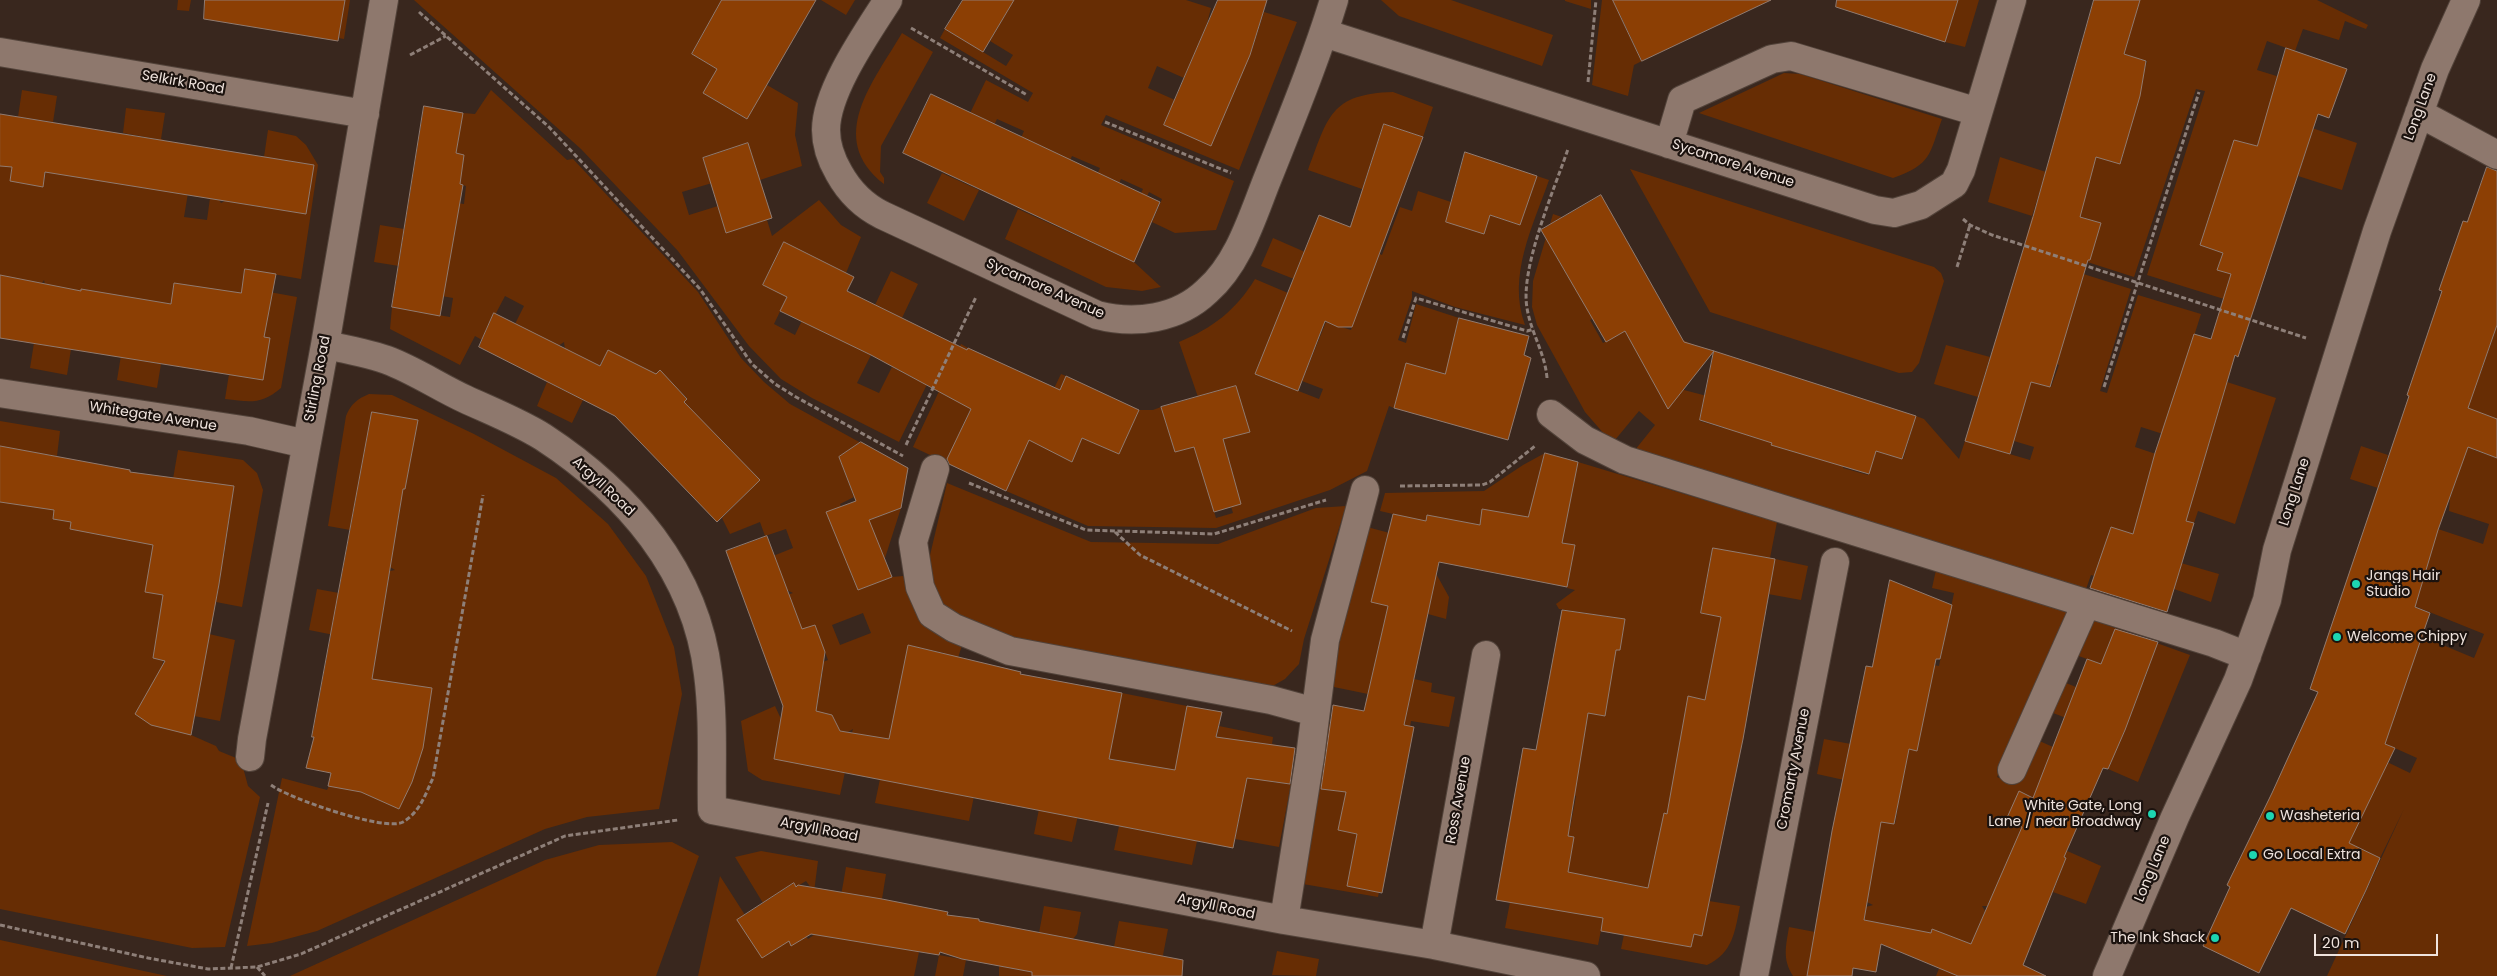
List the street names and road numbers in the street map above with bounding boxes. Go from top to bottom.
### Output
street label: Selkirk Road [140,67,226,99]
street label: Long Lane [2401,71,2441,143]
street label: Sycamore Avenue [1670,136,1796,192]
street label: Sycamore Avenue [983,255,1107,323]
street label: Stirling Road [301,334,335,424]
street label: Whitegate Avenue [88,399,218,435]
street label: Argyll Road [568,454,638,520]
street label: Long Lane [2276,456,2314,528]
street label: Cromarty Avenue [1774,707,1814,831]
street label: Ross Avenue [1443,755,1475,845]
street label: Argyll Road [779,814,859,846]
street label: Long Lane [2132,833,2174,905]
street label: Argyll Road [1176,891,1256,923]

